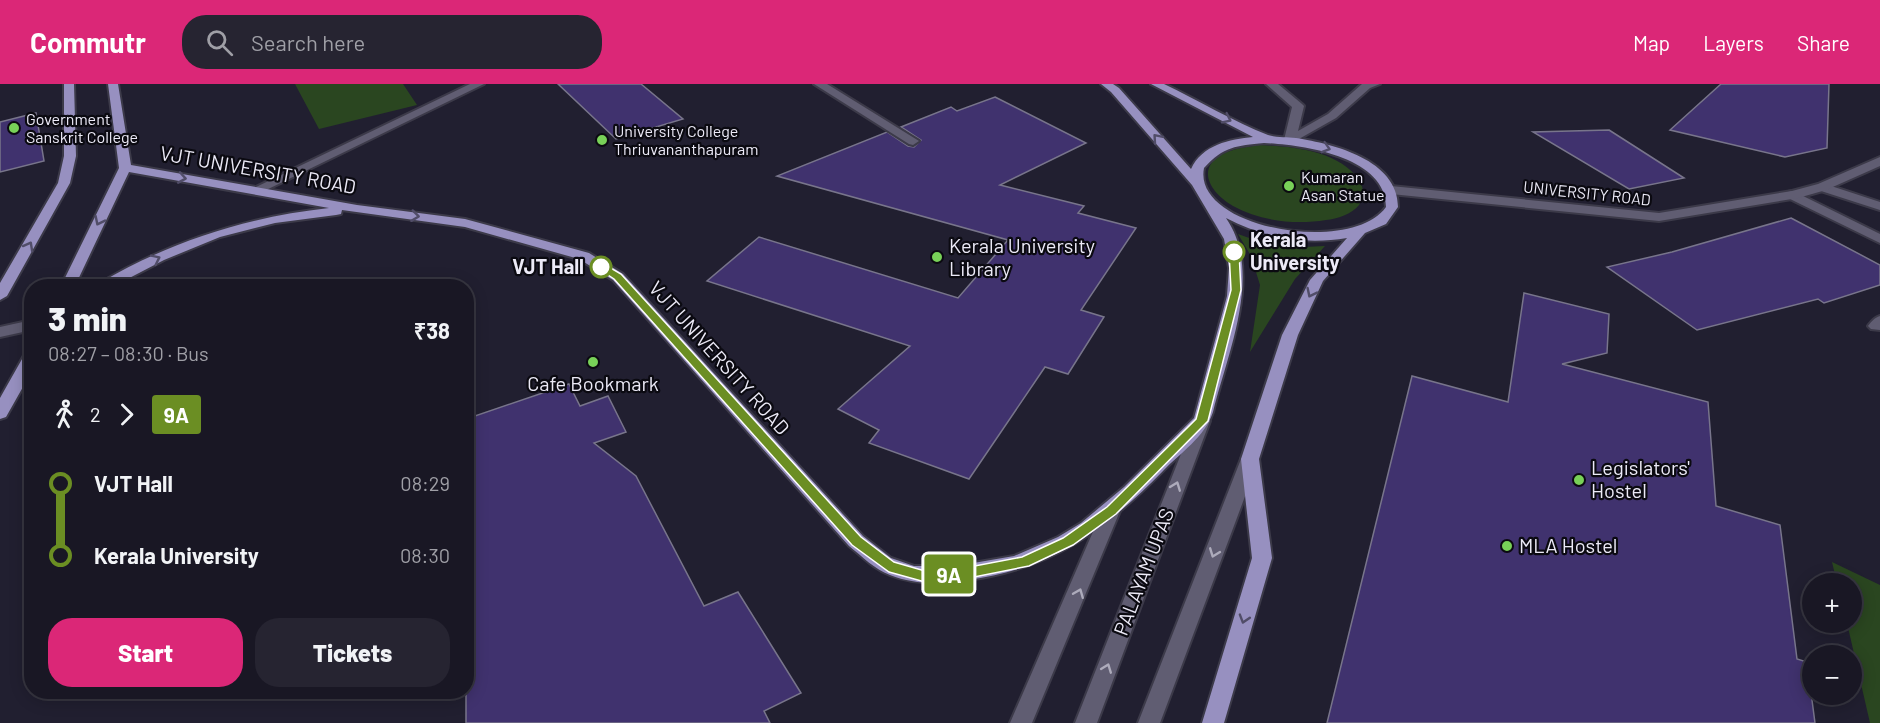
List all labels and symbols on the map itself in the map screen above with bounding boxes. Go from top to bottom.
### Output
place label: Government Sanskrit College [26,109,138,146]
one-way arrow [1221,112,1232,124]
marker: Government Sanskrit College [7,121,21,135]
place label: University College Thriuvananthapuram [614,121,758,158]
marker: University College Thriuvananthapuram [595,133,609,147]
one-way arrow [1153,134,1164,145]
street label: VJT UNIVERSITY ROAD [158,140,358,198]
one-way arrow [1320,141,1331,153]
place label: Kumaran Asan Statue [1301,167,1385,204]
one-way arrow [177,171,187,184]
street label: UNIVERSITY ROAD [1522,176,1652,209]
marker: Kumaran Asan Statue [1282,179,1296,193]
one-way arrow [411,210,420,222]
one-way arrow [95,215,107,226]
place label: Kerala University [1250,227,1340,274]
place label: Kerala University Library [949,233,1095,280]
marker: Kerala University [1223,241,1245,263]
one-way arrow [22,242,34,252]
marker: Kerala University Library [930,250,944,264]
one-way arrow [150,254,161,266]
place label: VJT Hall [512,254,584,278]
marker: VJT Hall [590,256,612,278]
street label: VJT UNIVERSITY ROAD [644,276,795,439]
one-way arrow [1307,286,1318,297]
marker: Cafe Bookmark [586,355,600,369]
place label: Cafe Bookmark [527,371,659,395]
place label: Legislators' Hostel [1591,455,1690,502]
marker: Legislators' Hostel [1572,473,1586,487]
one-way arrow [1169,481,1181,492]
street label: PALAYAM UPAS [1108,505,1178,639]
place label: MLA Hostel [1519,533,1617,557]
marker: MLA Hostel [1500,539,1514,553]
one-way arrow [1209,547,1222,558]
line badge: 9A [922,554,976,594]
one-way arrow [1072,588,1084,599]
one-way arrow [1239,613,1251,624]
one-way arrow [1100,663,1112,674]

